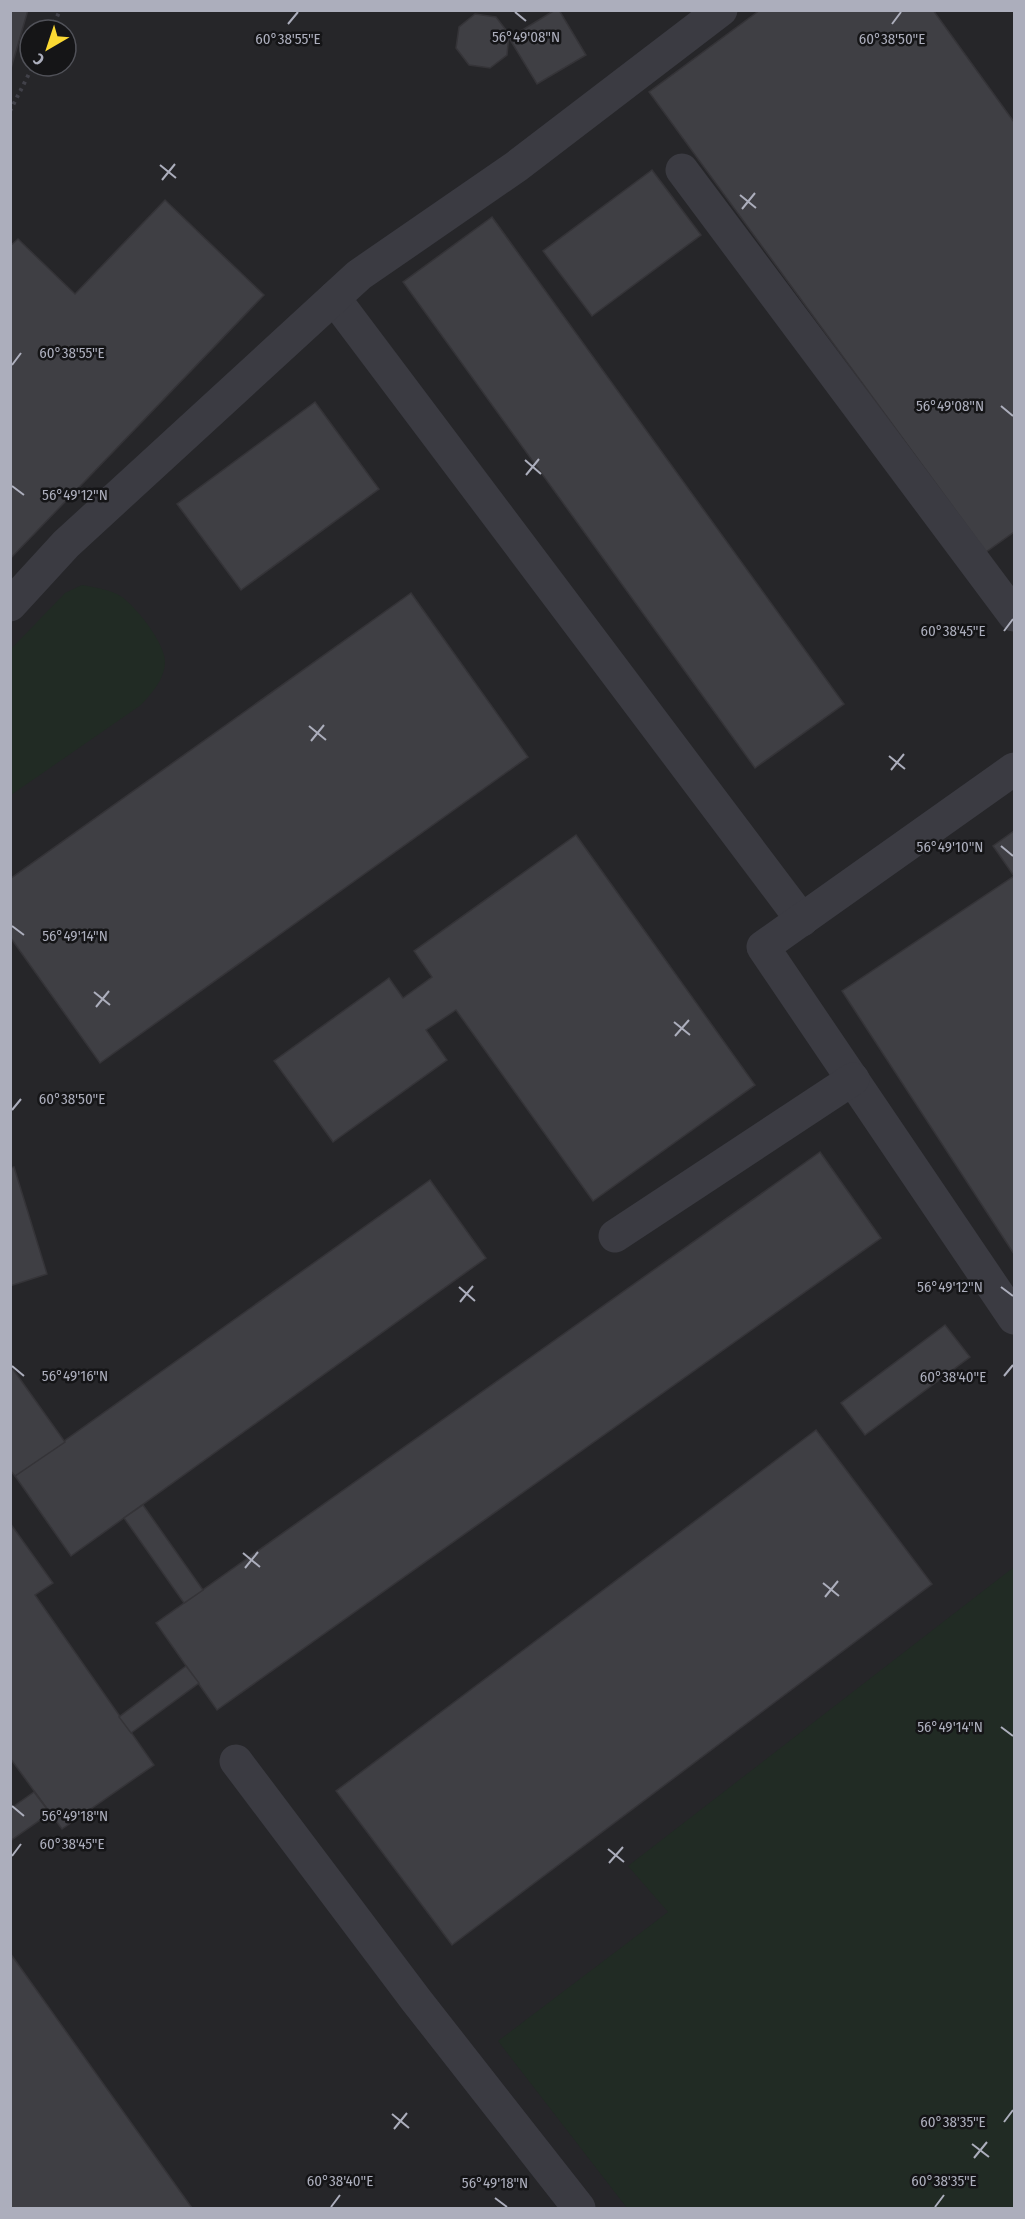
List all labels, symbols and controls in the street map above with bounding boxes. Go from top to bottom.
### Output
north arrow [18,18,78,78]
text: 56°49'08"N [492,28,560,46]
text: 60°38'55"E [255,30,321,48]
text: 60°38'50"E [859,30,925,48]
text: С [29,49,48,69]
text: 60°38'55"E [39,344,105,362]
text: 56°49'08"N [916,397,984,415]
text: 56°49'12"N [42,486,108,504]
text: 60°38'45"E [920,622,986,640]
text: 56°49'10"N [917,838,983,856]
text: 56°49'14"N [42,927,108,945]
text: 60°38'50"E [39,1090,105,1108]
text: 56°49'12"N [917,1278,983,1296]
text: 56°49'16"N [42,1367,108,1385]
text: 60°38'40"E [920,1368,986,1386]
text: 56°49'14"N [917,1718,983,1736]
text: 56°49'18"N [42,1807,108,1825]
text: 60°38'45"E [39,1835,105,1853]
text: 60°38'35"E [920,2113,986,2131]
text: 60°38'40"E [307,2172,373,2190]
text: 60°38'35"E [911,2172,977,2190]
text: 56°49'18"N [462,2174,528,2192]

